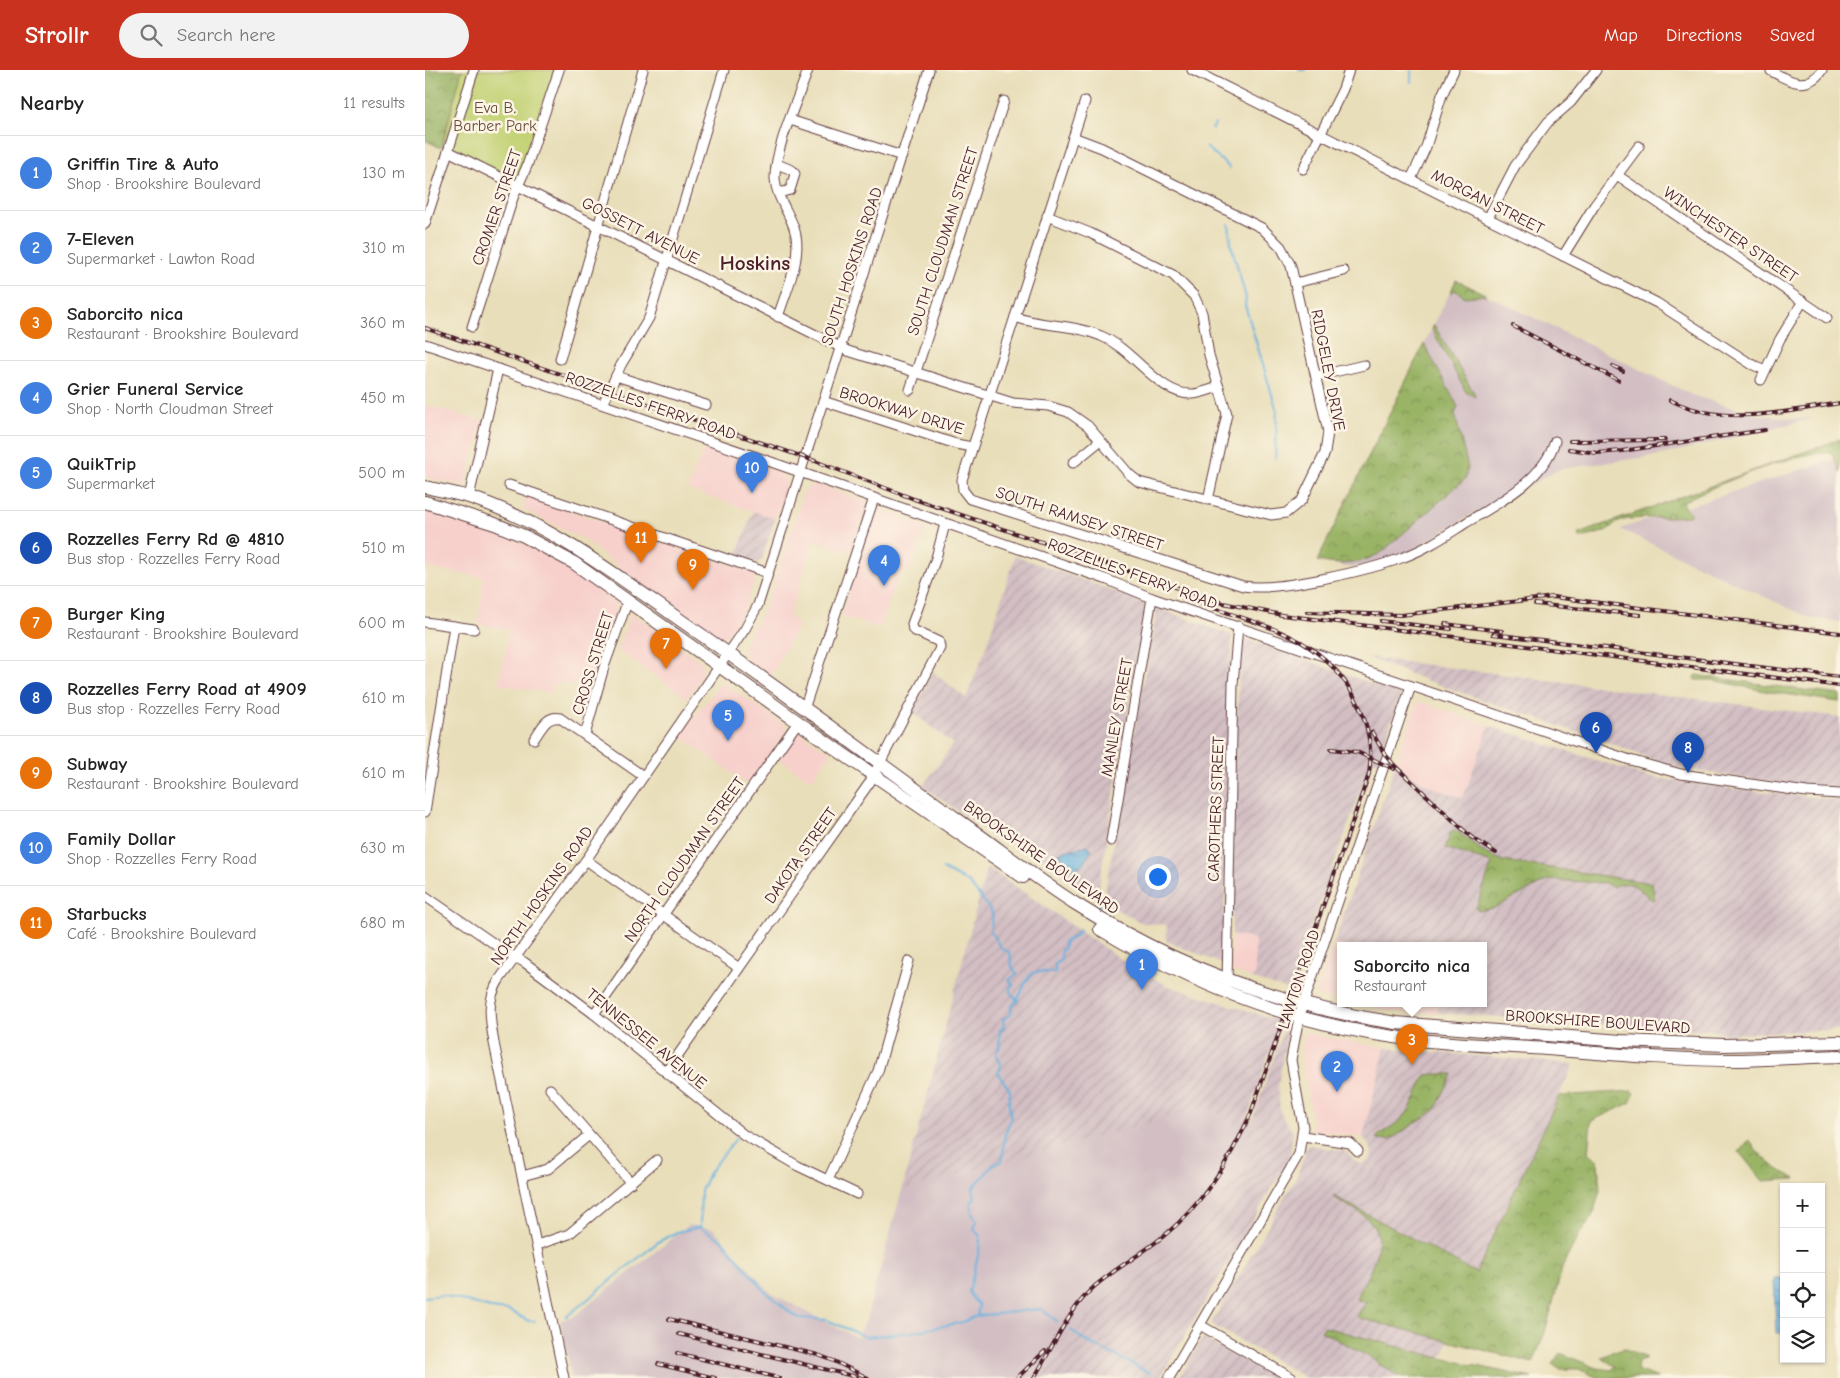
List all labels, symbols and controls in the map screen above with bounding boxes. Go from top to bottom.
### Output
search box [119,13,469,58]
text: Strollr [25,21,89,49]
icon: search [137,21,165,49]
text: Search here [177,24,276,46]
text: Map [1604,25,1638,46]
text: Directions [1666,25,1742,46]
text: Saved [1770,25,1815,46]
text: Nearby [20,91,84,115]
text: 11 results [343,94,405,112]
park label: Eva B. Barber Park [453,99,537,135]
street label: SOUTH CLOUDMAN STREET [904,144,982,338]
street label: CROMER STREET [469,146,526,268]
text: Griffin Tire & Auto [67,153,219,175]
text: 1 [33,164,39,182]
text: 130 m [362,164,405,182]
street label: MORGAN STREET [1428,166,1548,238]
text: Shop · Brookshire Boulevard [67,175,261,193]
street label: WINCHESTER STREET [1660,183,1801,287]
street label: SOUTH HOSKINS ROAD [818,185,886,348]
street label: GOSSETT AVENUE [579,193,703,268]
text: 7-Eleven [67,228,134,250]
text: 2 [32,239,40,257]
text: 310 m [362,239,405,257]
text: Supermarket · Lawton Road [67,250,255,268]
district label: Hoskins [720,251,790,275]
text: Saborcito nica [67,303,183,325]
street label: RIDGELEY DRIVE [1307,308,1349,433]
text: 3 [32,314,40,332]
text: 360 m [360,314,405,332]
text: Restaurant · Brookshire Boulevard [67,325,299,343]
street label: ROZZELLES FERRY ROAD [563,368,738,444]
text: Grier Funeral Service [67,378,243,400]
street label: BROOKWAY DRIVE [837,383,967,439]
text: 4 [32,389,40,407]
text: 450 m [360,389,405,407]
text: Shop · North Cloudman Street [67,400,273,418]
pin: 10 [736,452,768,493]
text: QuikTrip [67,453,136,475]
text: 5 [32,464,40,482]
text: 500 m [358,464,405,482]
text: Supermarket [67,475,155,493]
street label: SOUTH RAMSEY STREET [994,483,1166,555]
pin: 11 [625,522,657,563]
text: Rozzelles Ferry Rd @ 4810 [67,528,285,550]
street label: ROZZELLES FERRY ROAD [1045,535,1220,613]
text: 6 [32,539,40,557]
text: 510 m [362,539,405,557]
pin: 4 [868,545,900,586]
pin: 9 [677,549,709,590]
text: Bus stop · Rozzelles Ferry Road [67,550,280,568]
text: Burger King [67,603,166,625]
street label: CROSS STREET [569,609,617,717]
text: 7 [32,614,40,632]
text: 600 m [358,614,405,632]
text: Restaurant · Brookshire Boulevard [67,625,299,643]
pin: 7 [650,628,682,669]
street label: MANLEY STREET [1098,656,1136,778]
text: Rozzelles Ferry Road at 4909 [67,678,307,700]
text: 8 [32,689,40,707]
text: 610 m [362,689,405,707]
text: Bus stop · Rozzelles Ferry Road [67,700,280,718]
pin: 5 [712,700,744,741]
pin: 6 [1580,712,1612,753]
pin: 8 [1672,732,1704,773]
street label: CAROTHERS STREET [1204,735,1228,882]
text: Subway [67,753,127,775]
text: 9 [32,764,40,782]
text: 610 m [362,764,405,782]
street label: NORTH CLOUDMAN STREET [621,773,749,946]
text: Restaurant · Brookshire Boulevard [67,775,299,793]
street label: BROOKSHIRE BOULEVARD [960,797,1123,918]
street label: DAKOTA STREET [761,804,841,907]
street label: NORTH HOSKINS ROAD [487,823,597,968]
text: Family Dollar [67,828,175,850]
text: 10 [28,839,44,857]
text: 630 m [360,839,405,857]
text: Shop · Rozzelles Ferry Road [67,850,257,868]
your location [1145,864,1171,890]
text: Starbucks [67,903,147,925]
text: 11 [30,914,42,932]
text: 680 m [360,914,405,932]
text: Café · Brookshire Boulevard [67,925,257,943]
street label: LAWTON ROAD [1274,927,1323,1031]
popup [1337,942,1487,1007]
pin: 1 [1126,949,1158,990]
text: Saborcito nica [1354,955,1470,977]
text: Restaurant [1354,977,1426,995]
street label: TENNESSEE AVENUE [583,985,710,1093]
street label: BROOKSHIRE BOULEVARD [1505,1007,1691,1037]
pin: 3 [1396,1024,1428,1065]
pin: 2 [1321,1051,1353,1092]
map controls [1780,1183,1825,1363]
button: + [1780,1183,1825,1228]
button: − [1780,1228,1825,1273]
button: locate [1780,1273,1825,1318]
button: layers [1780,1318,1825,1363]

